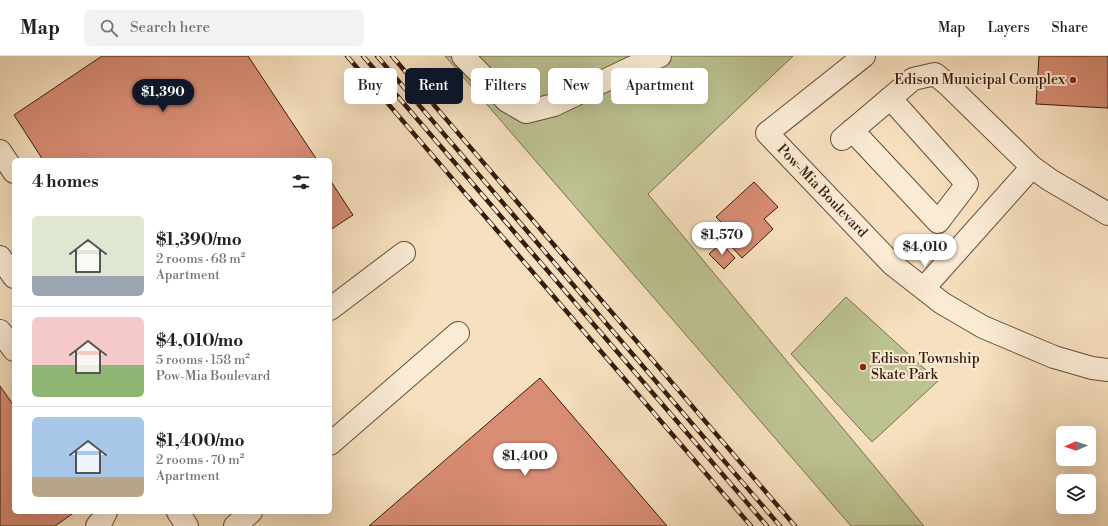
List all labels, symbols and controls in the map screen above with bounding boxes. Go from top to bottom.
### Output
search box [84,10,364,46]
text: Map [20,16,60,40]
icon: search [98,17,120,39]
text: Search here [130,18,210,37]
text: Map [938,19,965,37]
text: Layers [987,19,1030,37]
text: Share [1052,19,1088,37]
chip: Buy [344,68,397,104]
chip: Rent [405,68,463,104]
chip: Filters [471,68,540,104]
chip: New [548,68,603,104]
chip: Apartment [611,68,708,104]
place label: Edison Municipal Complex [894,71,1066,89]
marker: Edison Municipal Complex [1068,75,1078,85]
pin: $1,390 [130,79,196,113]
text: $1,390 [141,84,185,100]
street label: Pow-Mia Boulevard [773,140,871,242]
text: 4 homes [32,171,99,193]
icon: filters [290,171,312,193]
pin: $1,570 [689,222,755,256]
text: $1,570 [701,227,743,243]
text: $1,390/mo [156,229,242,251]
icon: home [64,232,112,280]
pin: $4,010 [892,234,958,268]
text: $4,010 [903,239,947,255]
text: 2 rooms · 68 m² [156,251,245,267]
text: Apartment [156,267,220,283]
text: $4,010/mo [156,330,243,352]
icon: home [64,333,112,381]
place label: Edison Township Skate Park [871,350,980,384]
text: 5 rooms · 158 m² [156,352,250,368]
marker: Edison Township Skate Park [858,362,868,372]
text: Pow-Mia Boulevard [156,368,270,384]
north arrow [1056,426,1096,466]
map controls [1056,426,1096,514]
text: $1,400/mo [156,430,245,452]
icon: home [64,433,112,481]
pin: $1,400 [492,443,558,477]
text: $1,400 [502,448,548,464]
text: 2 rooms · 70 m² [156,452,244,468]
text: Apartment [156,468,220,484]
button: layers [1056,474,1096,514]

